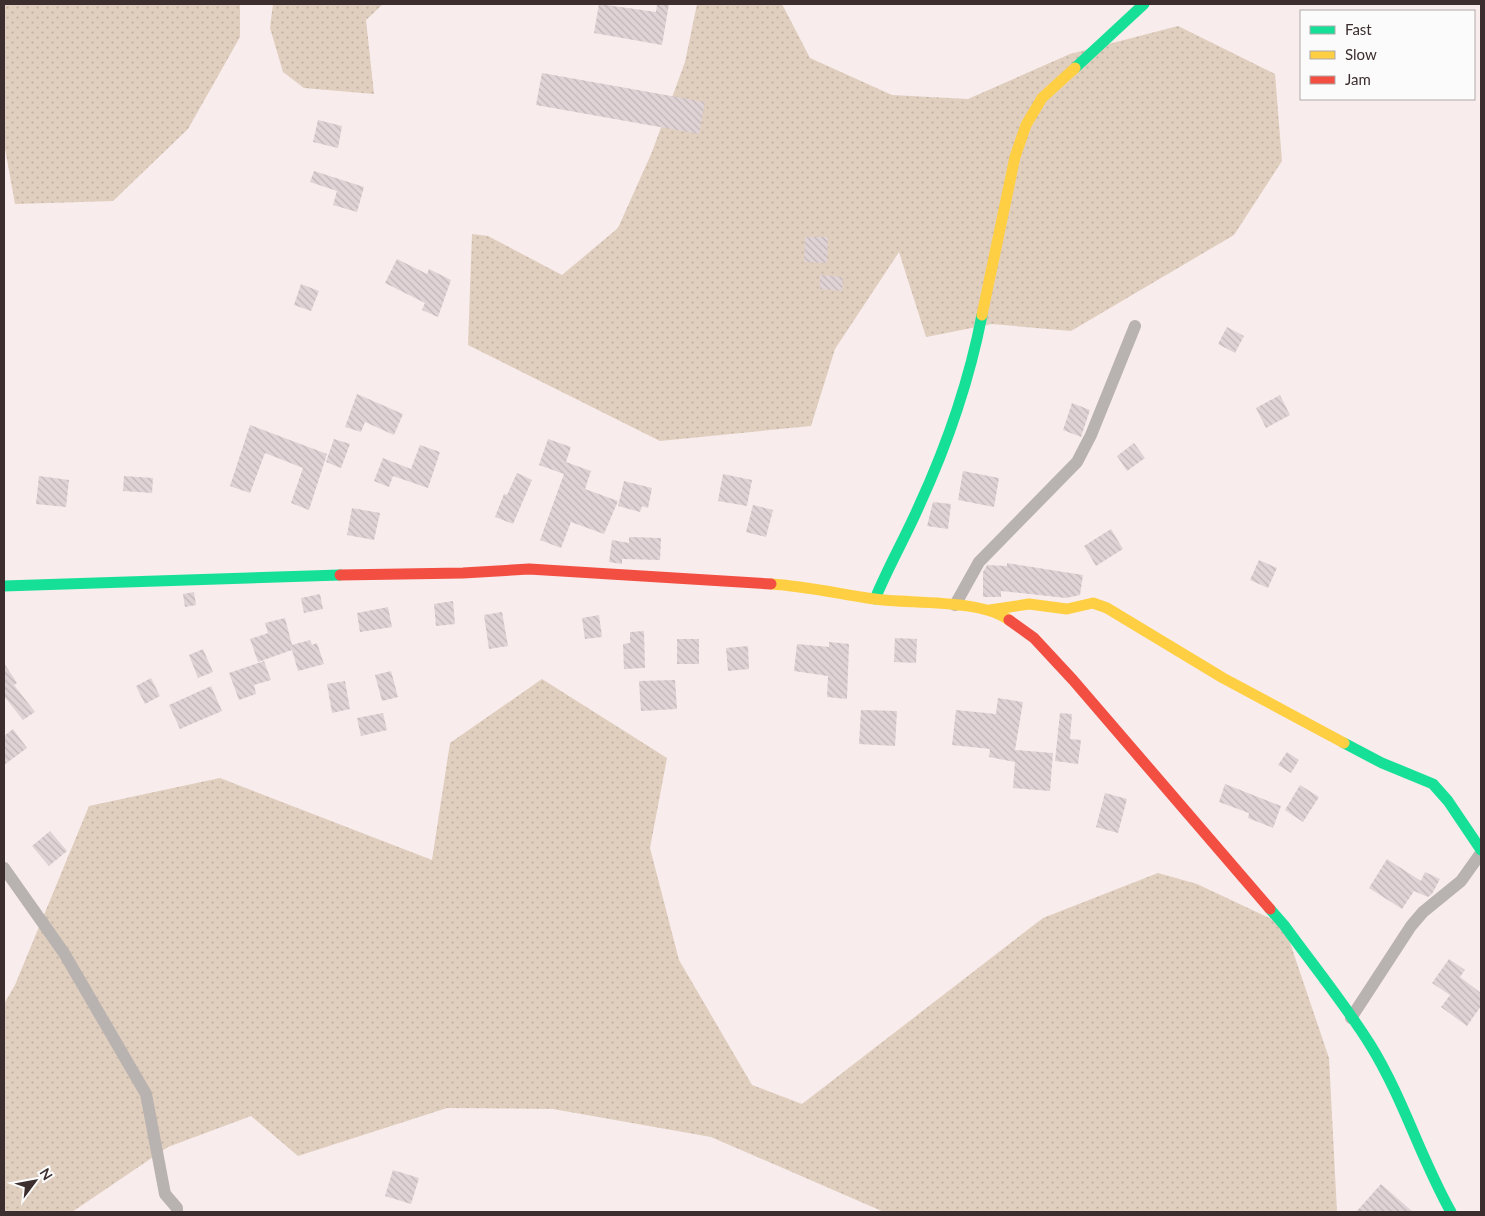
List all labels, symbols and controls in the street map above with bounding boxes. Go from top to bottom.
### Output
legend [1300,10,1475,100]
text: Fast [1345,20,1372,38]
text: Slow [1345,45,1377,63]
text: Jam [1345,70,1371,88]
north arrow [10,1156,60,1206]
text: N [36,1165,57,1183]

